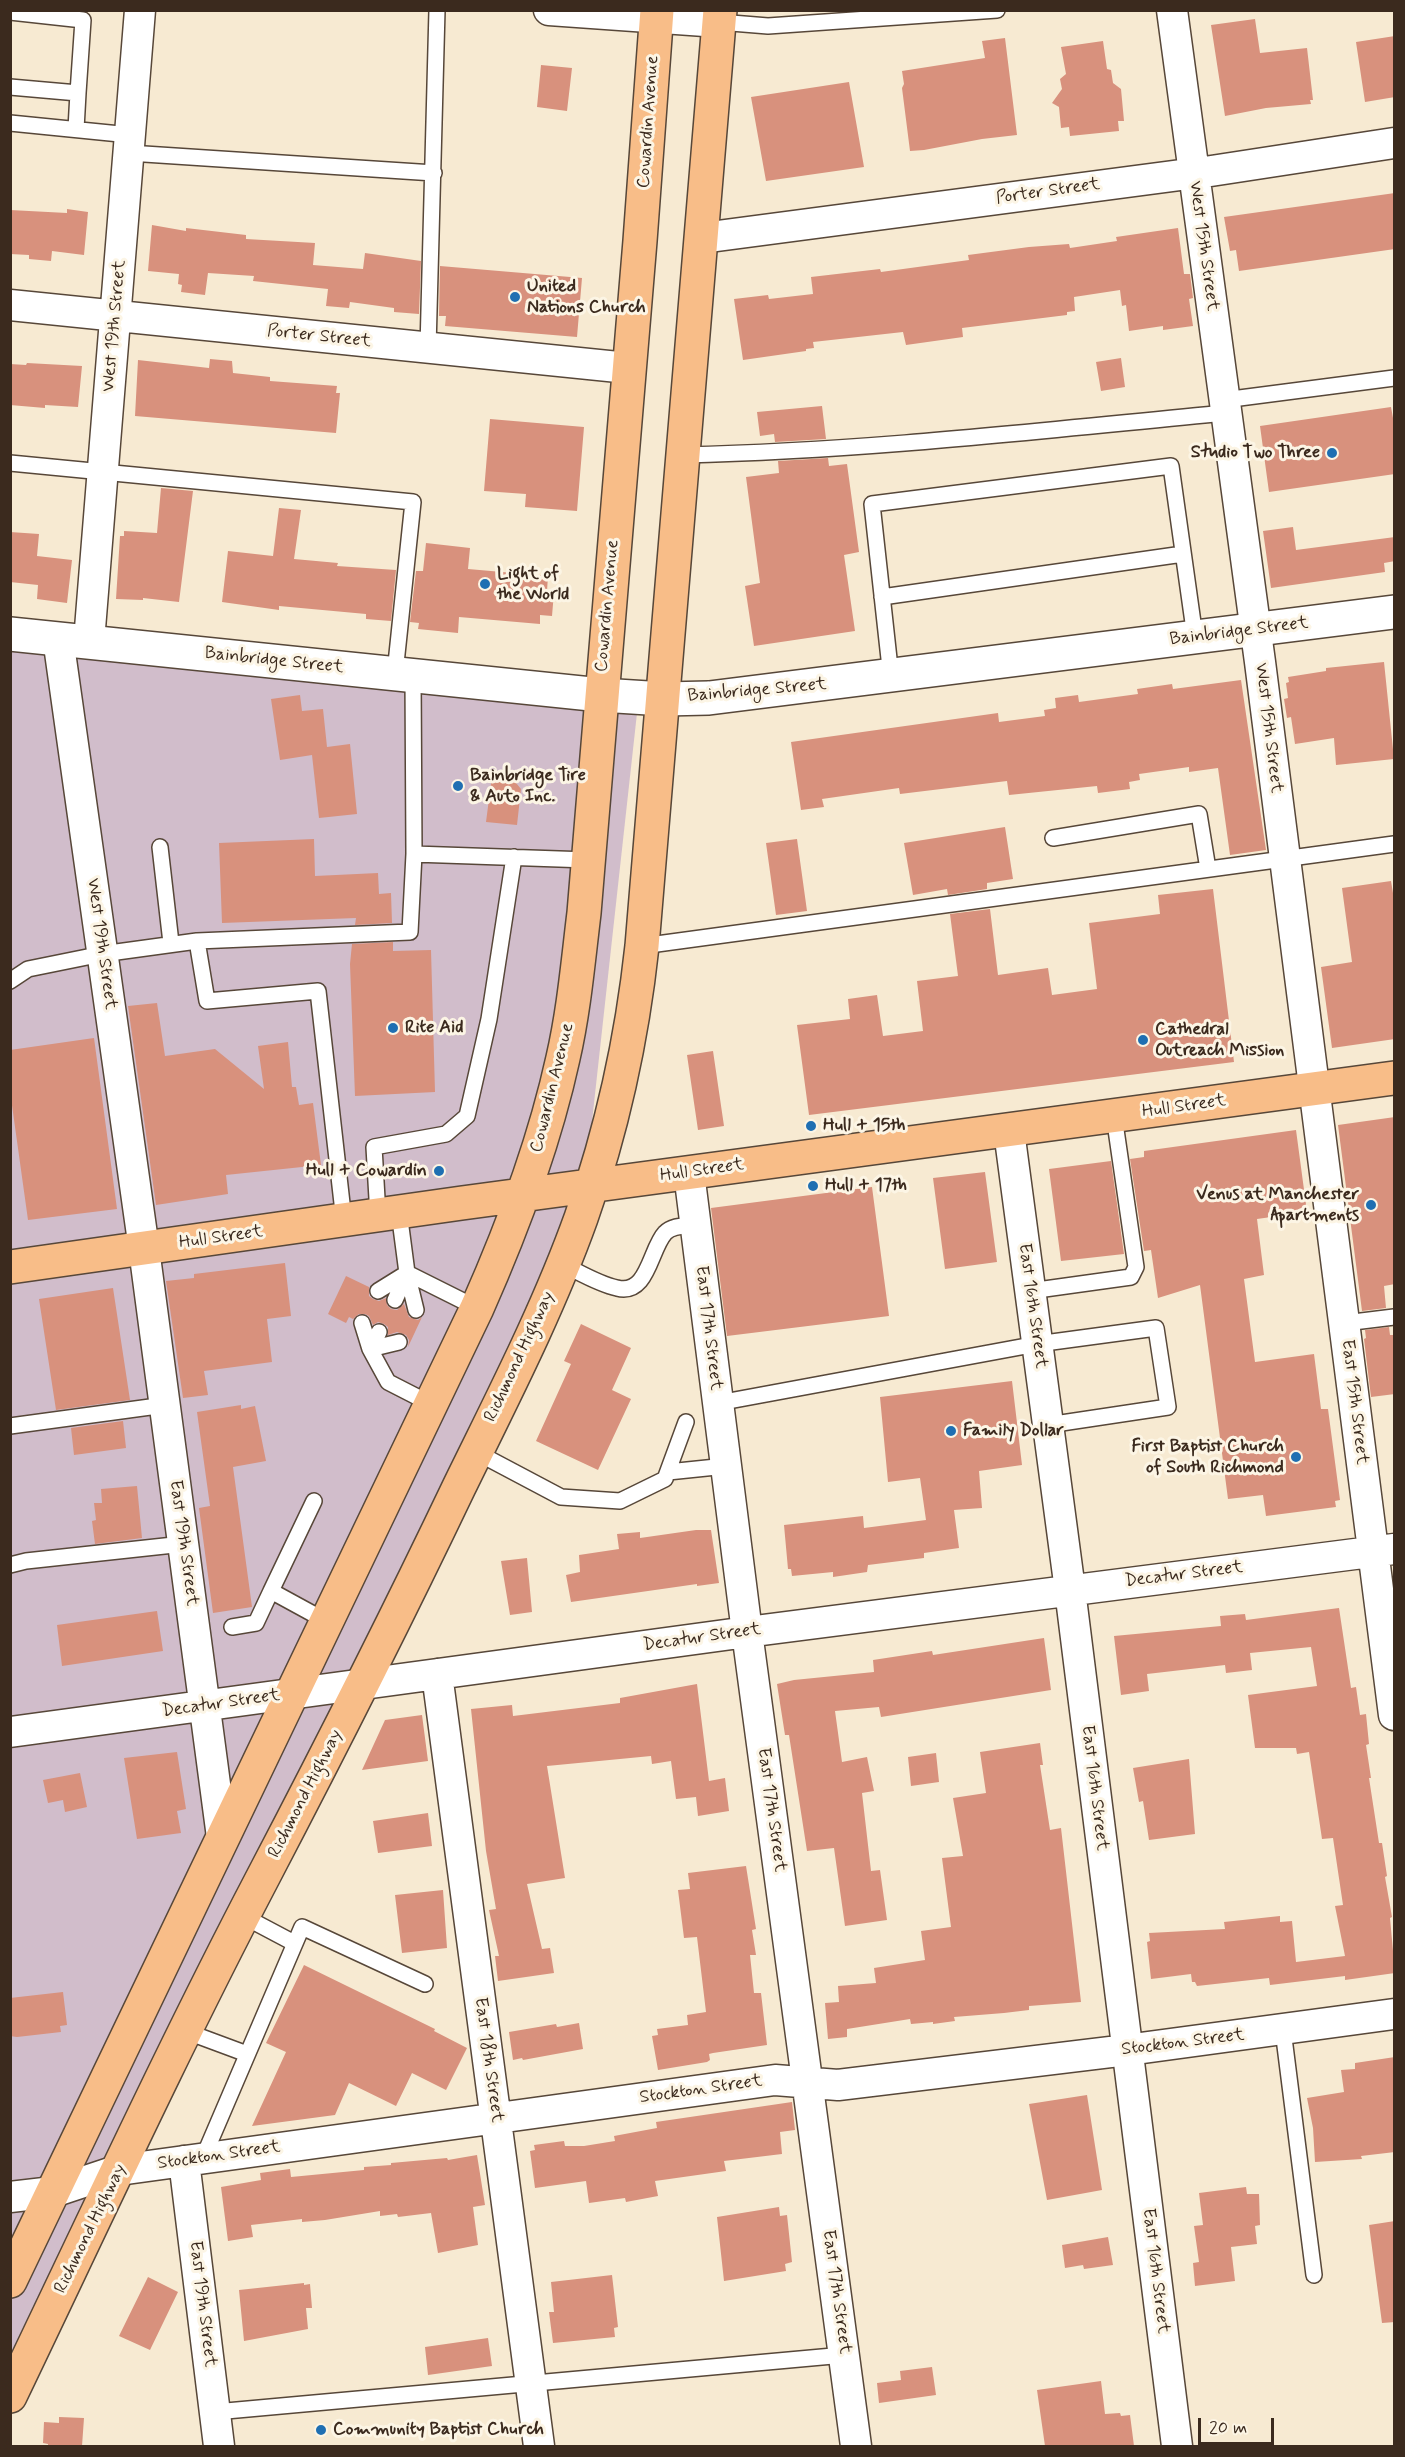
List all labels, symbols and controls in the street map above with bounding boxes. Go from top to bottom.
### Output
street label: Cowardin Avenue [634,55,664,189]
street label: Porter Street [995,174,1101,210]
street label: West 15th Street [1183,180,1223,312]
street label: West 19th Street [98,259,132,393]
place label: United Nations Church [527,276,646,318]
marker: United Nations Church [508,290,522,304]
street label: Porter Street [266,321,372,353]
place label: Studio Two Three [1191,442,1320,464]
marker: Studio Two Three [1325,446,1339,460]
street label: Cowardin Avenue [591,539,625,673]
place label: Light of the World [497,563,569,606]
marker: Light of the World [478,577,492,591]
street label: Bainbridge Street [1168,613,1310,651]
street label: Bainbridge Street [204,643,344,679]
street label: West 15th Street [1249,662,1287,794]
street label: Bainbridge Street [687,674,827,708]
place label: Bainbridge Tire & Auto Inc. [470,765,586,808]
marker: Bainbridge Tire & Auto Inc. [451,779,465,793]
street label: West 19th Street [81,877,121,1011]
place label: Rite Aid [405,1017,463,1039]
place label: Cathedral Outreach Mission [1155,1019,1284,1062]
marker: Rite Aid [386,1021,400,1035]
street label: Cowardin Avenue [526,1021,580,1155]
marker: Cathedral Outreach Mission [1136,1033,1150,1047]
street label: Hull Street [1141,1090,1227,1124]
place label: Hull + 15th [823,1115,906,1137]
marker: Hull + 15th [804,1119,818,1133]
street label: Hull Street [659,1154,745,1188]
place label: Hull + Cowardin [306,1160,427,1182]
marker: Hull + Cowardin [432,1164,446,1178]
place label: Hull + 17th [825,1175,907,1197]
marker: Hull + 17th [806,1179,820,1193]
place label: Venus at Manchester Apartments [1196,1184,1359,1226]
marker: Venus at Manchester Apartments [1364,1198,1378,1212]
street label: Hull Street [178,1221,264,1255]
street label: East 16th Street [1013,1242,1051,1370]
street label: East 17th Street [690,1265,726,1391]
street label: Richmond Highway [480,1288,560,1426]
street label: East 15th Street [1336,1338,1372,1466]
place label: Family Dollar [963,1420,1064,1442]
marker: Family Dollar [944,1424,958,1438]
place label: First Baptist Church of South Richmond [1131,1436,1284,1478]
marker: First Baptist Church of South Richmond [1289,1450,1303,1464]
street label: East 19th Street [163,1479,203,1607]
street label: Decatur Street [1124,1557,1244,1593]
street label: Decatur Street [642,1619,762,1657]
street label: Decatur Street [161,1685,281,1723]
street label: East 16th Street [1076,1724,1112,1852]
street label: Richmond Highway [264,1726,348,1862]
street label: East 17th Street [752,1746,790,1874]
street label: East 18th Street [469,1996,507,2124]
street label: Stockton Street [1120,2025,1246,2061]
street label: Stockton Street [638,2071,764,2109]
street label: Stockton Street [156,2137,282,2175]
street label: Richmond Highway [50,2161,132,2297]
street label: East 16th Street [1137,2207,1173,2335]
street label: East 17th Street [817,2228,855,2356]
street label: East 19th Street [184,2240,220,2368]
scale bar [1201,2406,1278,2444]
text: 20 m [1209,2416,1247,2440]
place label: Community Baptist Church [333,2419,544,2441]
marker: Community Baptist Church [314,2423,328,2437]

